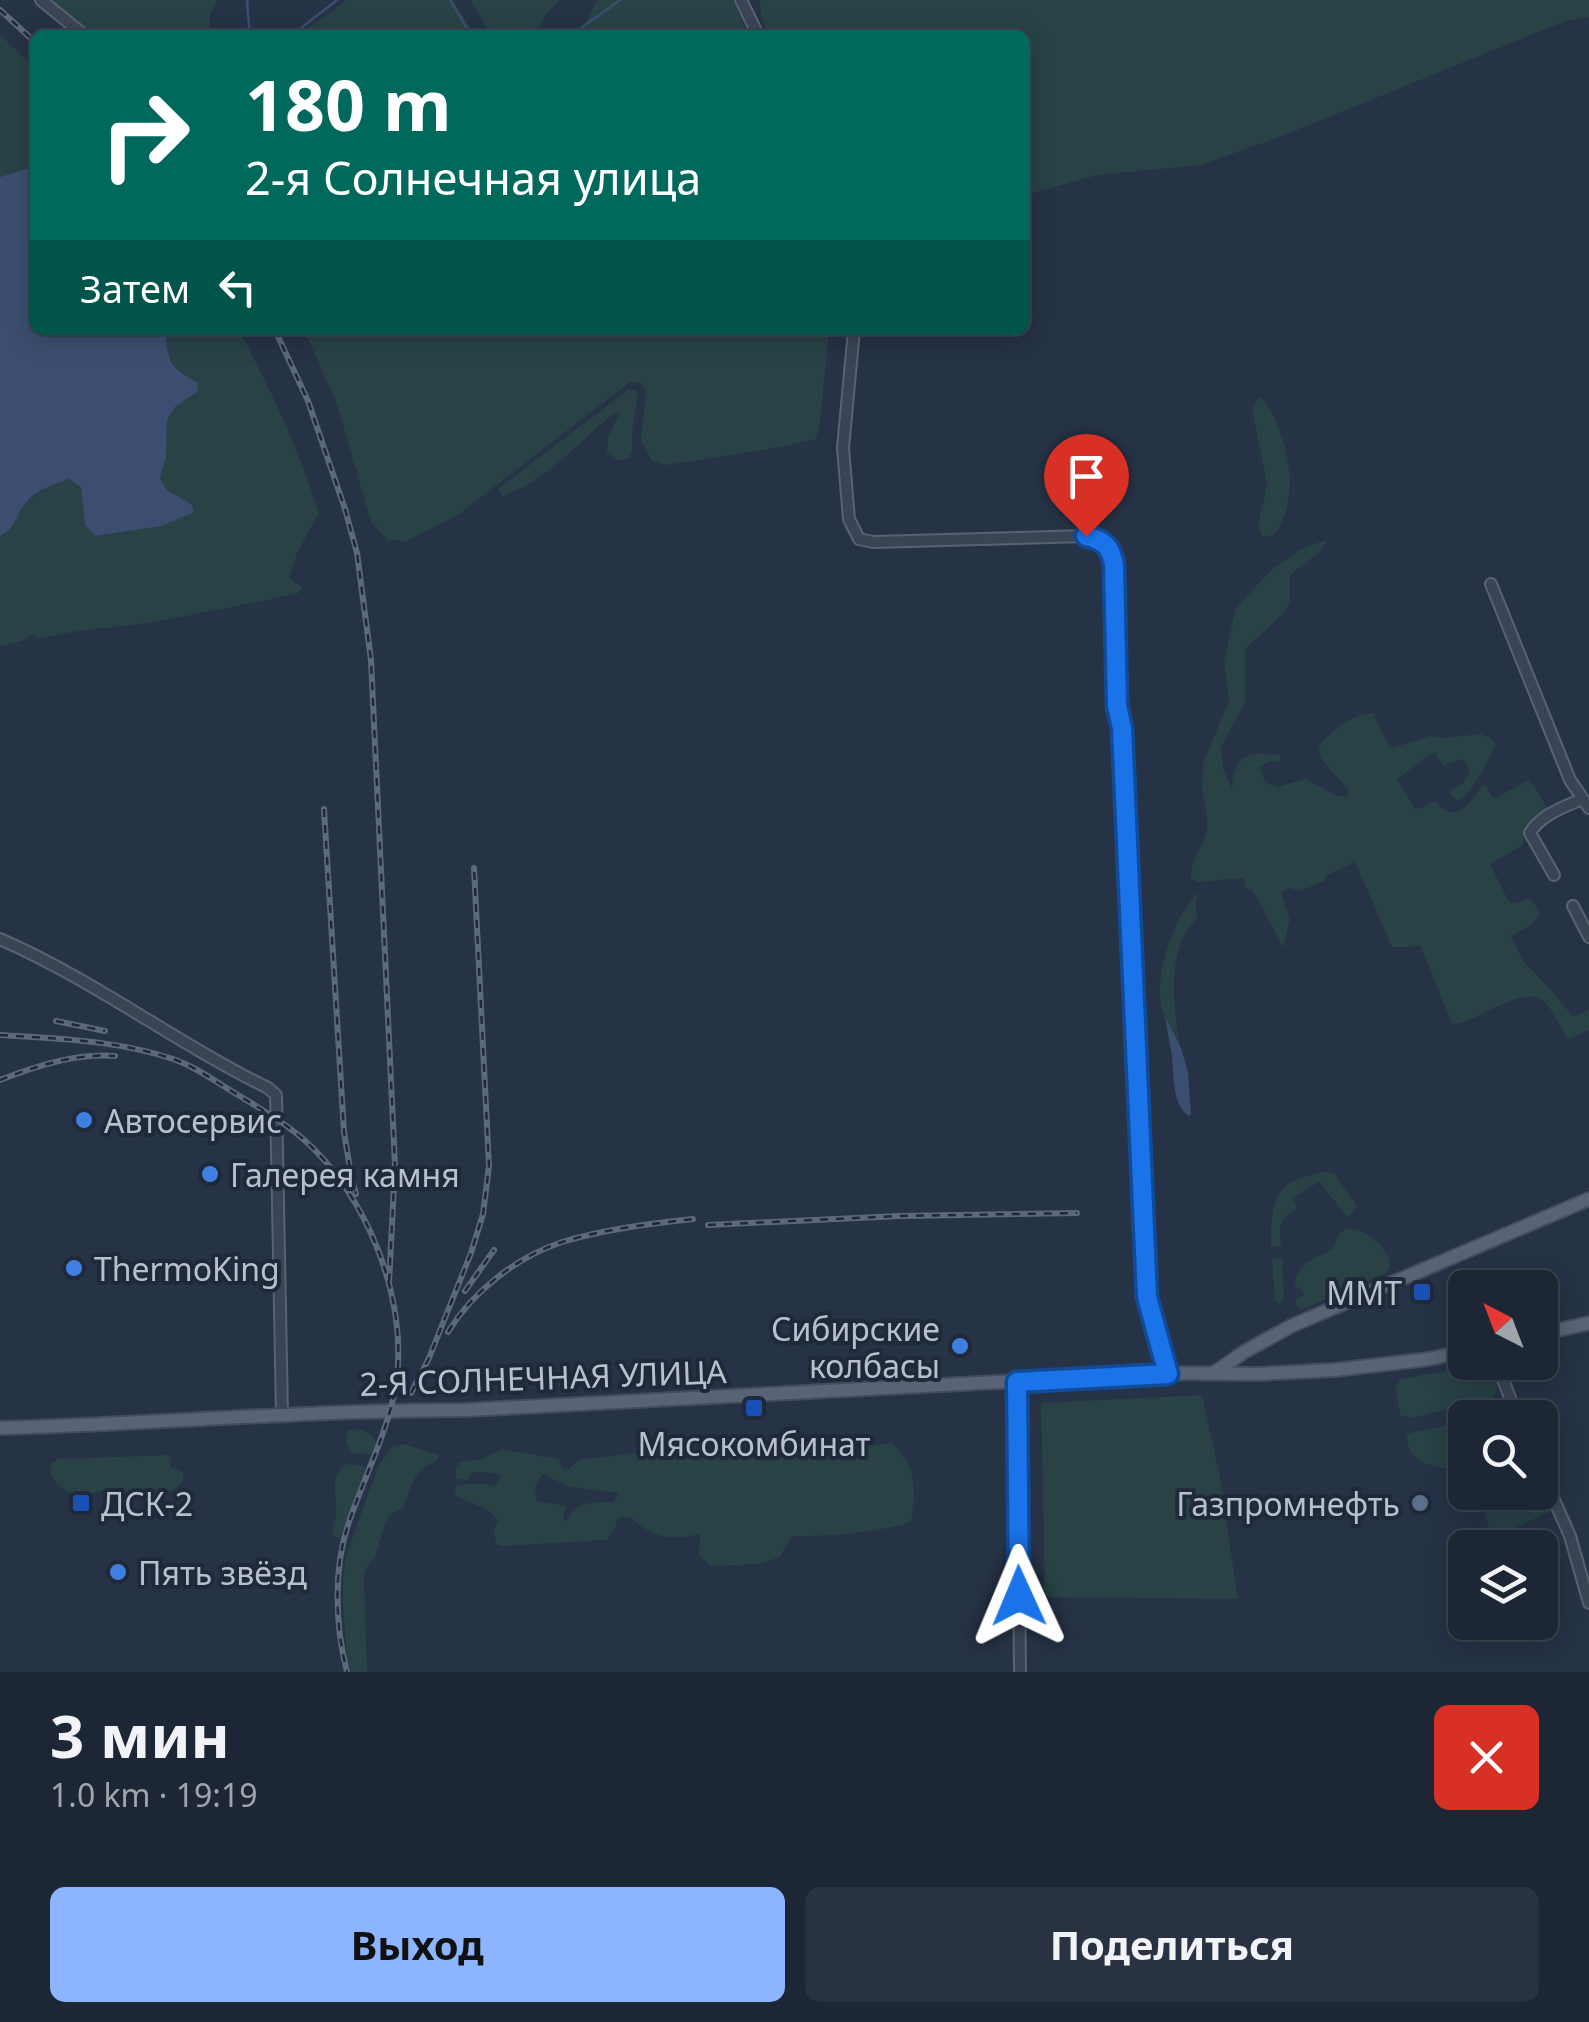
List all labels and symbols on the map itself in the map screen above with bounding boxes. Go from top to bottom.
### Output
pin [1044,434,1129,537]
place label: Автосервис [104,1099,282,1142]
marker: Автосервис [73,1109,95,1131]
place label: Галерея камня [230,1153,460,1196]
marker: Галерея камня [199,1163,221,1185]
place label: ThermoKing [94,1247,280,1290]
marker: ThermoKing [63,1257,85,1279]
north arrow [1448,1270,1558,1380]
place label: ММТ [1326,1271,1402,1314]
marker: ММТ [1411,1281,1433,1303]
place label: Сибирские колбасы [771,1307,940,1387]
marker: Сибирские колбасы [949,1335,971,1357]
street label: 2-Я СОЛНЕЧНАЯ УЛИЦА [359,1349,728,1405]
marker: Мясокомбинат [743,1397,765,1419]
place label: Мясокомбинат [638,1422,871,1465]
place label: ДСК-2 [101,1482,193,1525]
place label: Газпромнефть [1176,1482,1400,1525]
marker: ДСК-2 [70,1492,92,1514]
marker: Газпромнефть [1409,1492,1431,1514]
position arrow [967,1544,1071,1648]
place label: Пять звёзд [138,1551,307,1594]
marker: Пять звёзд [107,1561,129,1583]

